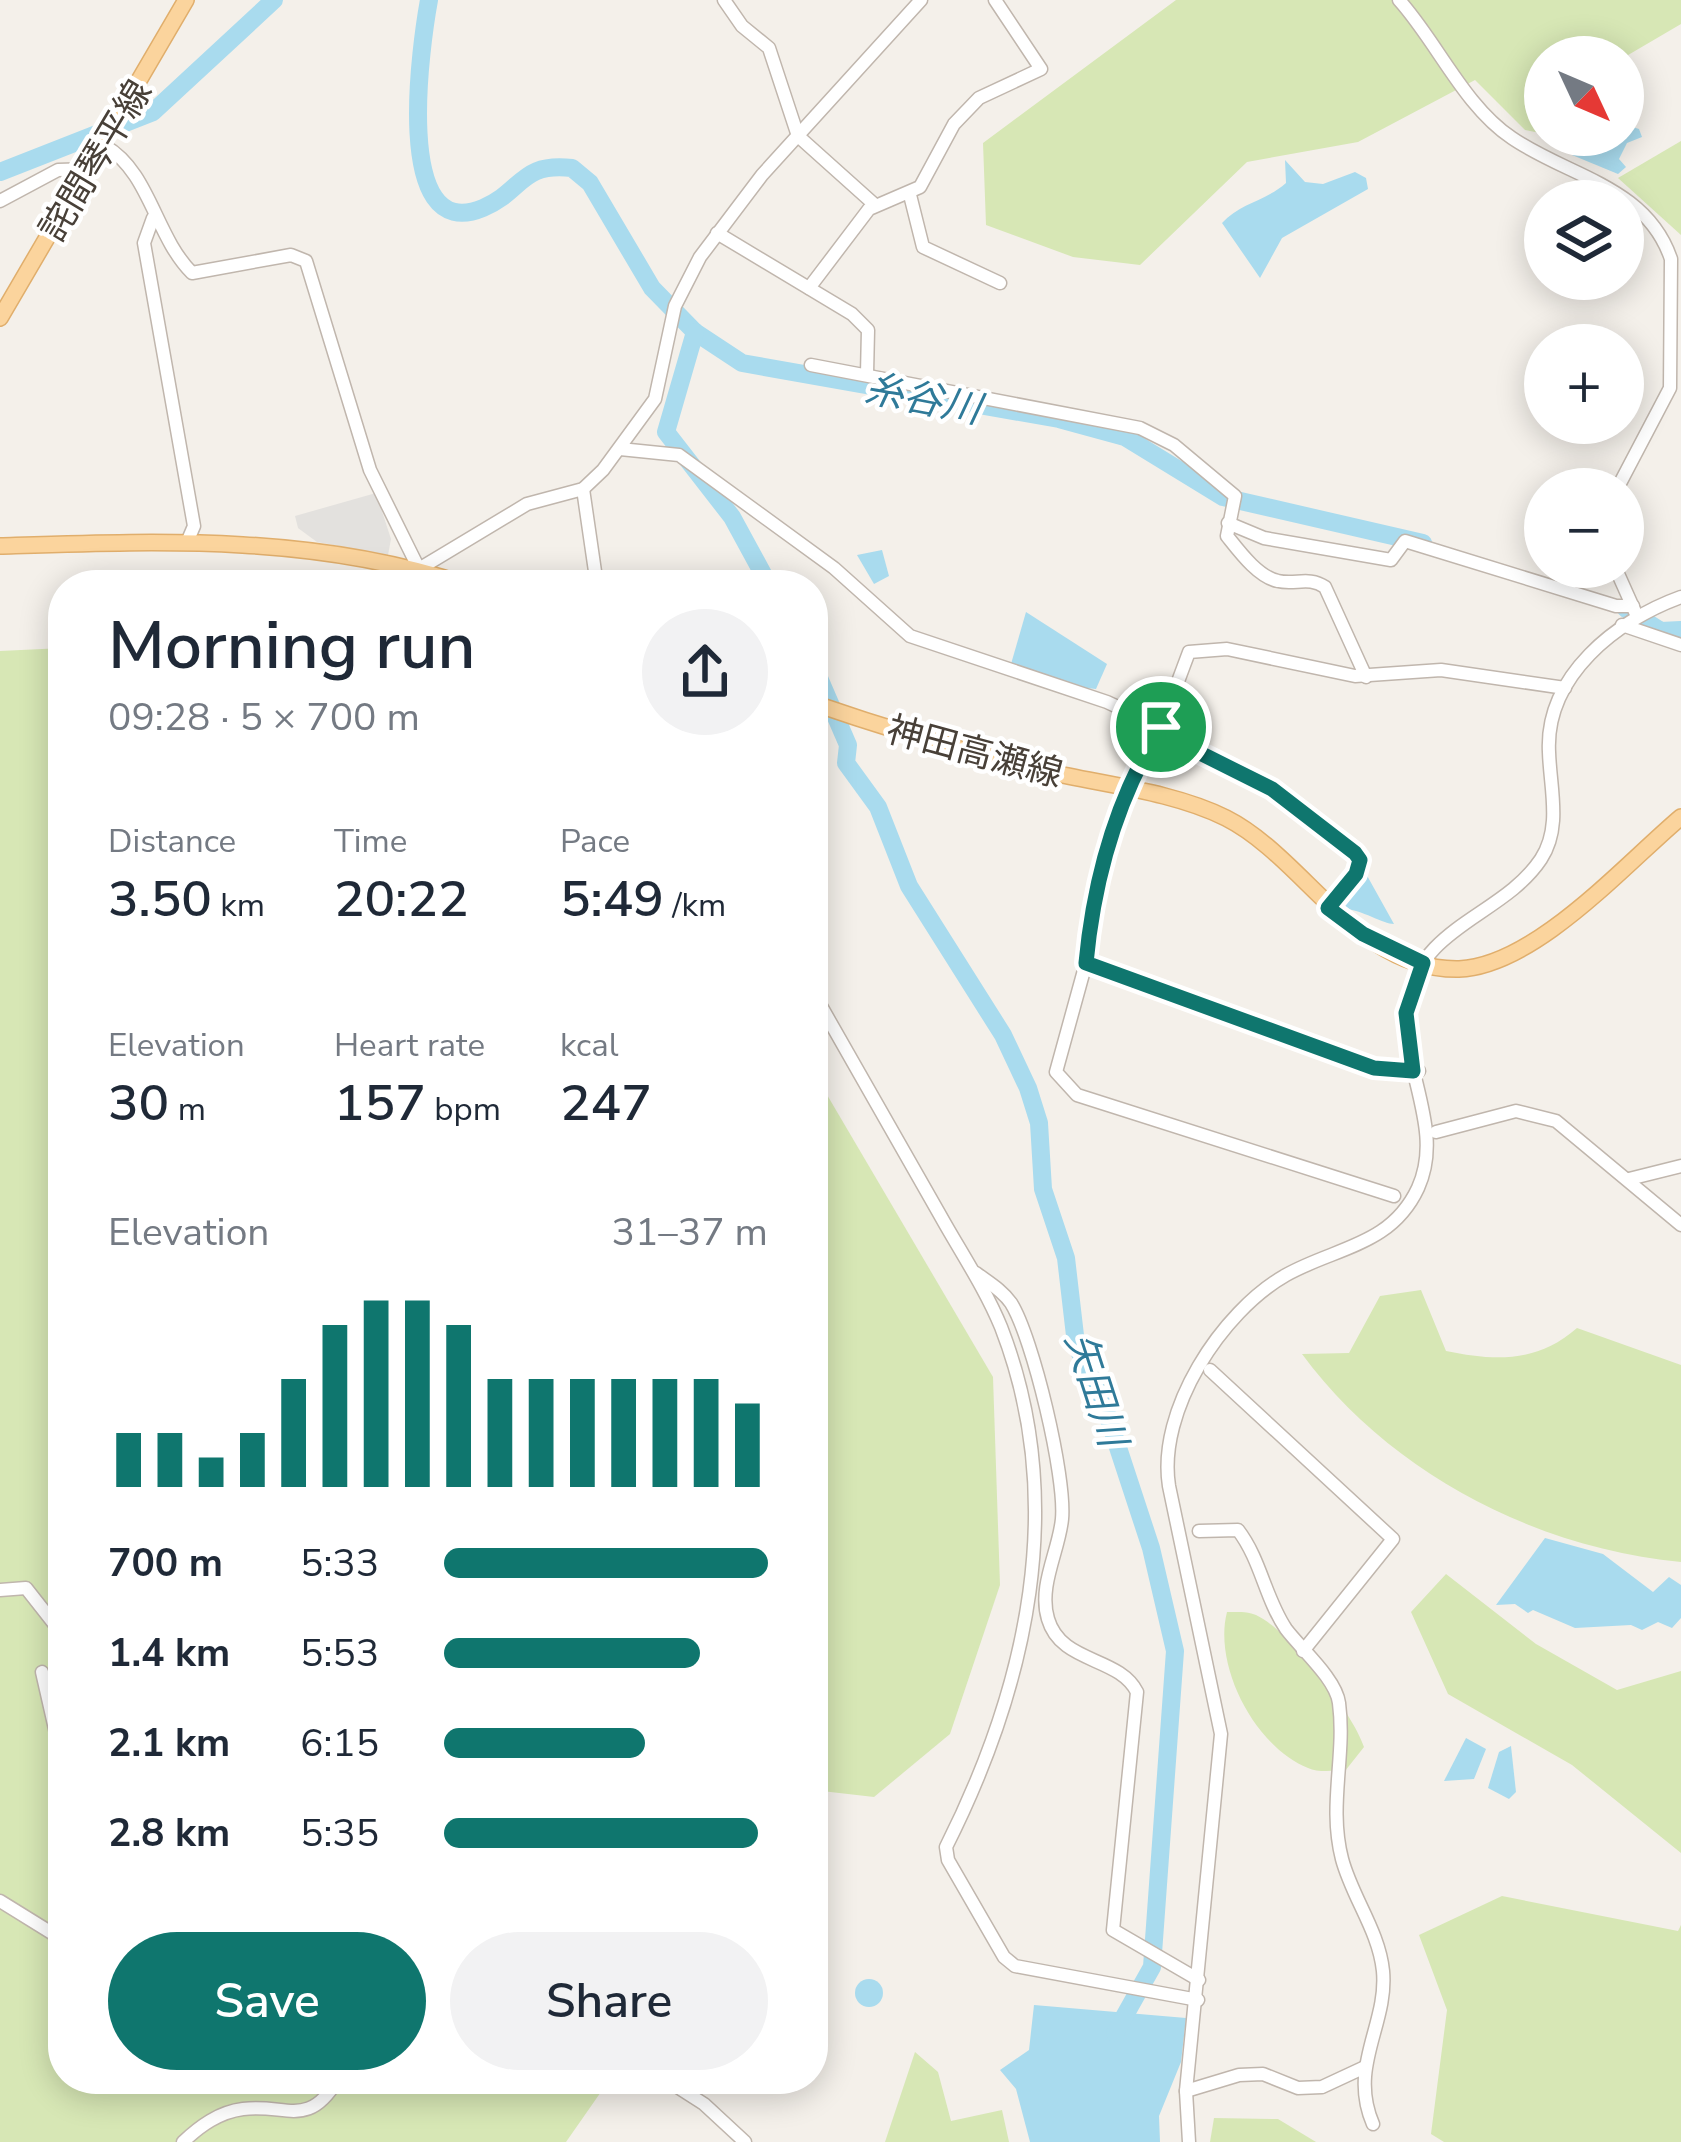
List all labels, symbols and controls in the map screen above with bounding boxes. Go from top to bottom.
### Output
north arrow [1524,36,1644,156]
map controls [1524,36,1644,588]
street label: 詫間琴平線 [29,71,164,251]
button: layers [1524,180,1644,300]
button: + [1524,324,1644,444]
water label: 糸谷川 [860,362,989,437]
button: − [1524,468,1644,588]
text: Morning run [108,601,476,691]
button: share [642,609,768,735]
pin [1110,676,1212,778]
text: 09:28 · 5 × 700 m [108,691,420,744]
icon: arrive [1128,694,1194,760]
street label: 神田高瀬線 [881,705,1068,799]
text: Distance [108,819,236,864]
text: Time [334,819,407,864]
text: Pace [560,819,630,864]
text: 3.50 [108,864,212,934]
text: 20:22 [334,864,469,934]
text: 5:49 [560,864,664,934]
text: km [212,883,265,928]
text: /km [664,883,726,928]
text: Elevation [108,1023,245,1068]
text: Heart rate [334,1023,485,1068]
text: kcal [560,1023,619,1068]
text: 30 [108,1068,169,1138]
text: 157 [334,1068,426,1138]
text: 247 [560,1068,652,1138]
text: m [169,1087,206,1132]
text: bpm [426,1087,501,1132]
text: Elevation [108,1206,269,1259]
text: 31–37 m [611,1206,768,1259]
water label: 矢田川 [1052,1326,1140,1457]
text: 700 m [108,1537,223,1590]
text: 5:33 [300,1537,379,1590]
text: 1.4 km [108,1627,230,1680]
text: 5:53 [300,1627,379,1680]
text: 2.1 km [108,1717,230,1770]
text: 6:15 [300,1717,379,1770]
text: 2.8 km [108,1807,230,1860]
text: 5:35 [300,1807,379,1860]
button: Save [108,1932,426,2070]
button: Share [450,1932,768,2070]

